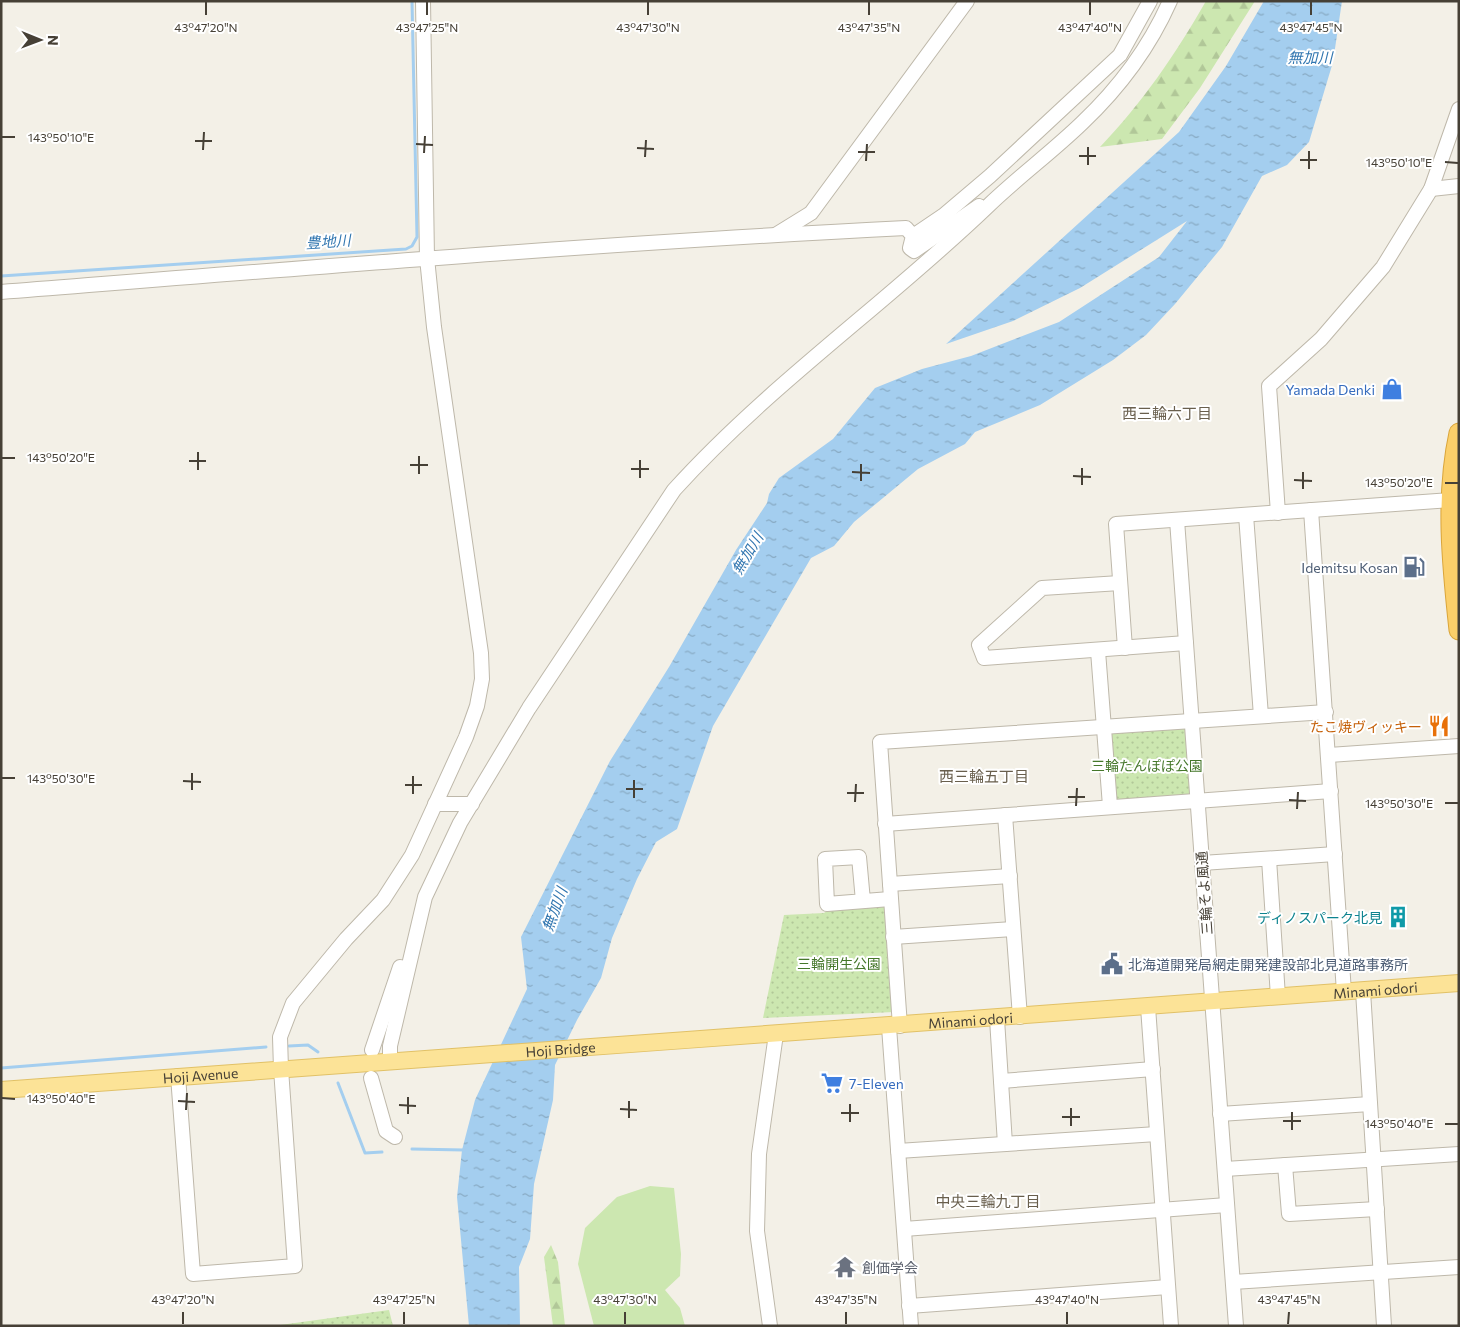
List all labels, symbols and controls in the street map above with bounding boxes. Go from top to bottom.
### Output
north arrow [15,15,65,65]
text: 43°47'20"N [174,20,238,34]
text: 43°47'25"N [396,20,458,34]
text: 43°47'30"N [616,20,680,34]
text: 43°47'35"N [838,20,900,34]
text: 43°47'40"N [1058,20,1122,34]
text: 43°47'45"N [1280,20,1343,34]
text: N [45,35,62,46]
water label: 無加川 [1287,48,1334,66]
text: 143°50'10"E [28,130,94,144]
text: 143°50'10"E [1366,155,1432,169]
water label: 豊地川 [305,230,353,252]
shop icon: Yamada Denki [1379,376,1405,402]
place label: Yamada Denki [1285,381,1375,398]
district label: 西三輪六丁目 [1122,404,1212,422]
text: 143°50'20"E [27,450,95,464]
text: 143°50'20"E [1365,475,1433,489]
water label: 無加川 [728,527,767,577]
fuel station icon: Idemitsu Kosan [1401,554,1427,580]
place label: Idemitsu Kosan [1301,559,1398,576]
restaurant icon: たこ焼ヴィッキー [1426,713,1452,739]
place label: たこ焼ヴィッキー [1310,718,1422,735]
park label: 三輪たんぽぽ公園 [1091,757,1203,774]
district label: 西三輪五丁目 [939,767,1029,785]
text: 143°50'30"E [27,771,95,785]
text: 143°50'30"E [1365,796,1433,810]
street label: 三輪そよ風通 [1193,851,1215,935]
water label: 無加川 [538,883,571,933]
building icon: ディノスパーク北見 [1385,904,1411,930]
place label: ディノスパーク北見 [1257,909,1382,926]
public building icon: 北海道開発局網走開発建設部北見道路事務所 [1099,951,1125,977]
park label: 三輪開生公園 [797,955,881,972]
place label: 北海道開発局網走開発建設部北見道路事務所 [1128,956,1408,973]
street label: Minami odori [1332,978,1418,1001]
street label: Minami odori [927,1008,1013,1031]
street label: Hoji Bridge [525,1038,596,1060]
street label: Hoji Avenue [162,1064,239,1086]
supermarket icon: 7-Eleven [819,1070,845,1096]
place label: 7-Eleven [849,1075,904,1092]
text: 143°50'40"E [27,1091,95,1105]
text: 143°50'40"E [1365,1116,1433,1130]
district label: 中央三輪九丁目 [935,1192,1041,1210]
temple icon: 創価学会 [832,1254,858,1280]
place label: 創価学会 [862,1259,918,1276]
text: 43°47'20"N [151,1292,215,1306]
text: 43°47'25"N [373,1292,435,1306]
text: 43°47'30"N [593,1292,657,1306]
text: 43°47'35"N [815,1292,877,1306]
text: 43°47'40"N [1035,1292,1099,1306]
text: 43°47'45"N [1258,1292,1321,1306]

